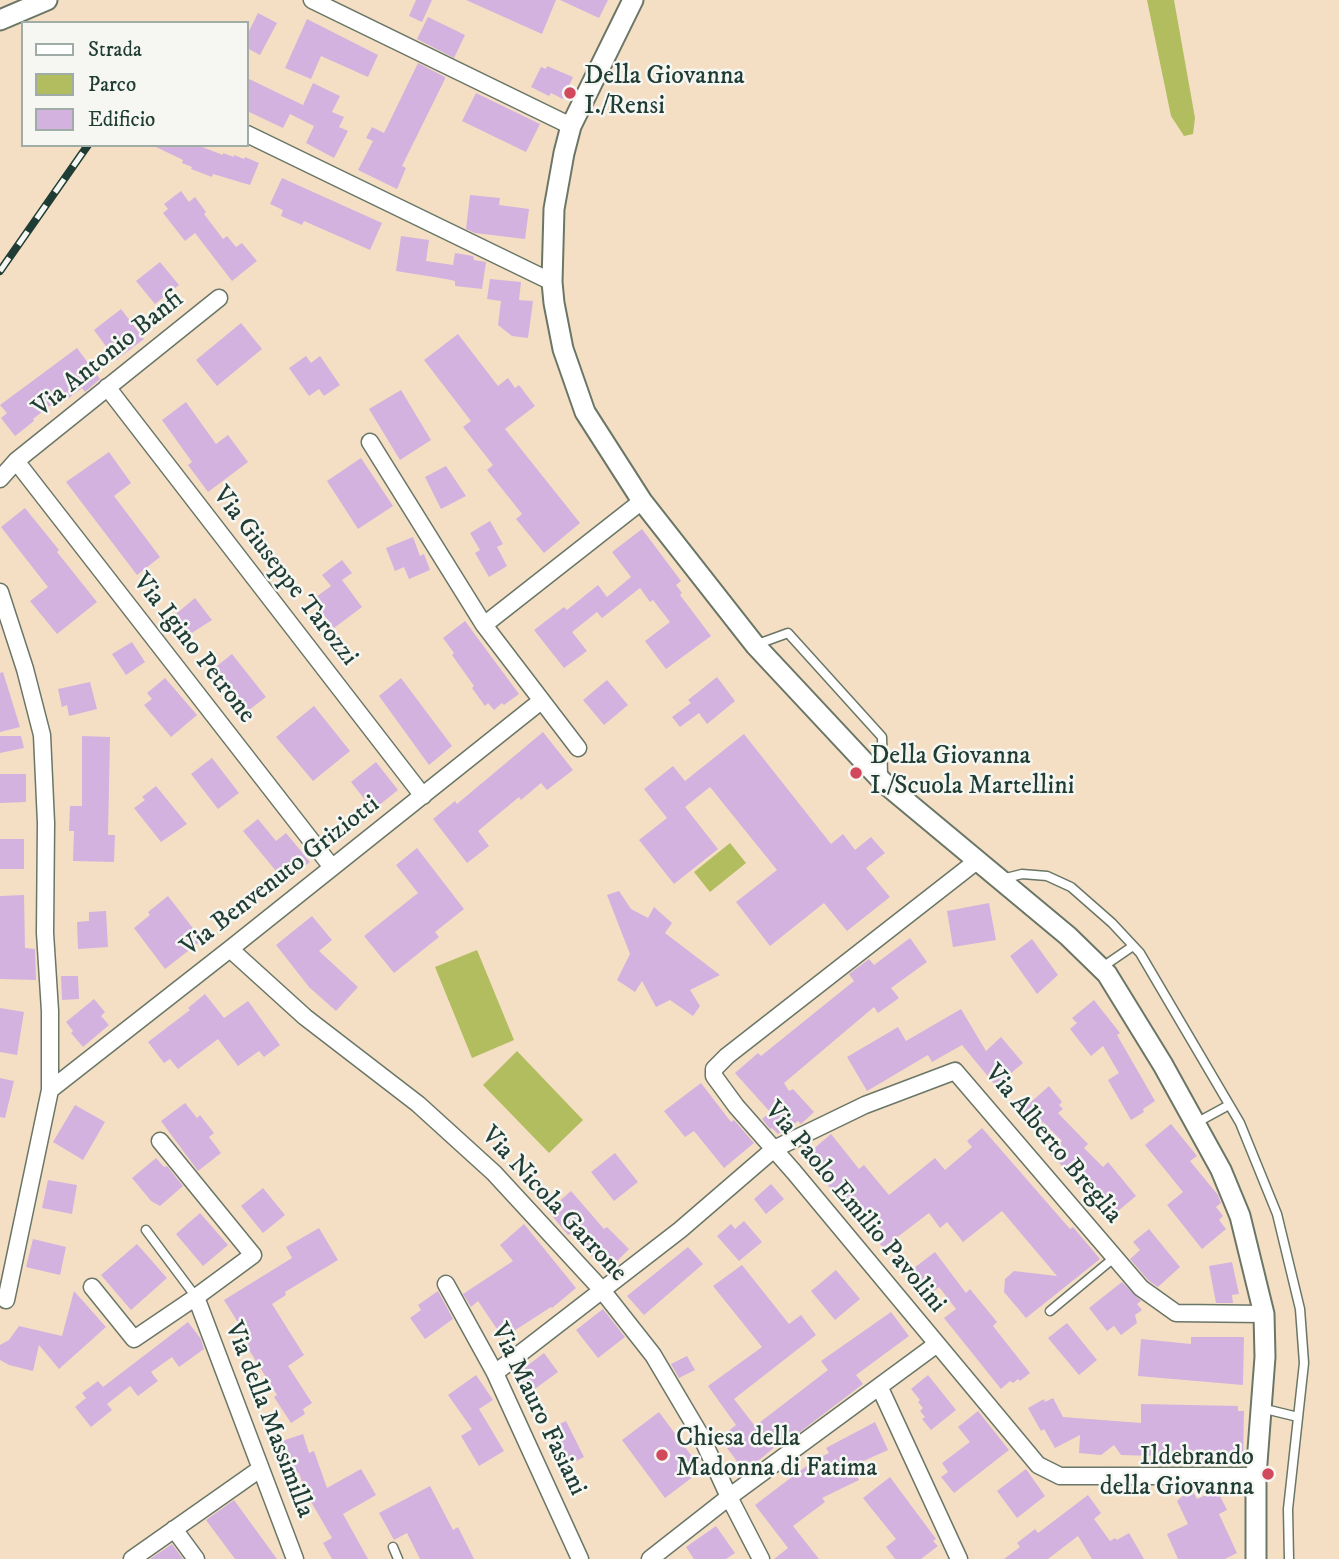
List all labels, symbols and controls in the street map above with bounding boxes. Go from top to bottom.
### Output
legend [21,21,248,147]
text: Strada [88,37,142,63]
place label: Della Giovanna I./Rensi [584,62,745,124]
text: Parco [88,72,136,98]
marker: Della Giovanna I./Rensi [562,85,578,101]
text: Edificio [88,107,155,133]
street label: Via Antonio Banfi [27,285,191,425]
street label: Via Giuseppe Tarozzi [204,481,364,673]
street label: Via Igino Petrone [125,568,261,730]
place label: Della Giovanna I./Scuola Martellini [870,742,1074,804]
marker: Della Giovanna I./Scuola Martellini [848,765,864,781]
street label: Via Benvenuto Griziotti [175,790,387,964]
street label: Via Alberto Breglia [976,1059,1128,1231]
street label: Via Paolo Emilio Pavolini [756,1096,952,1320]
street label: Via Nicola Garrone [473,1121,633,1289]
street label: Via della Massimilla [216,1318,320,1522]
street label: Via Mauro Fasiani [482,1319,592,1501]
place label: Chiesa della Madonna di Fatima [676,1424,877,1486]
place label: Ildebrando della Giovanna [1100,1443,1254,1504]
marker: Chiesa della Madonna di Fatima [654,1447,670,1463]
marker: Ildebrando della Giovanna [1260,1466,1276,1482]

